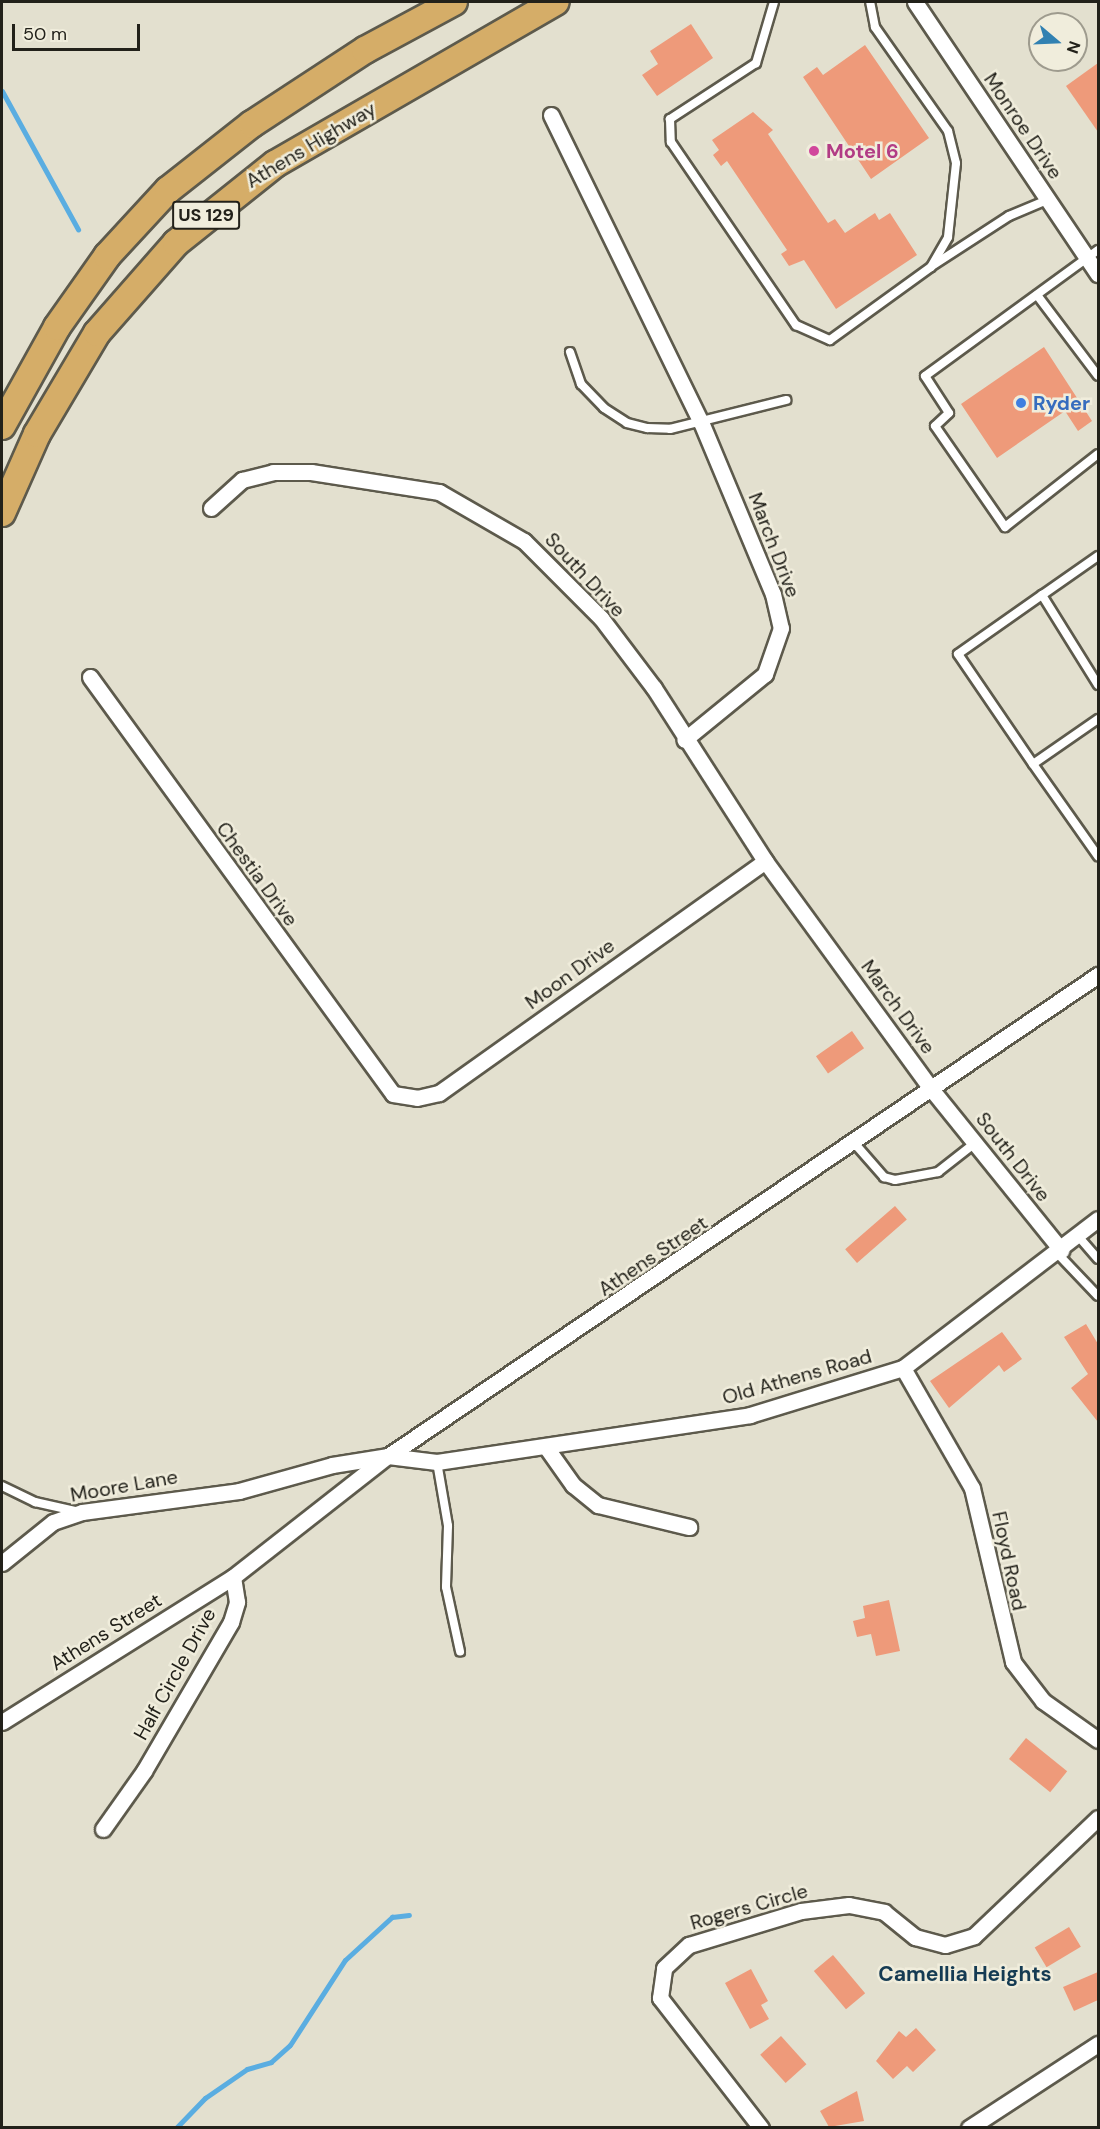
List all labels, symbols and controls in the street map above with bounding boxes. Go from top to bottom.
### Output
scale bar [15,12,142,50]
north arrow [1028,12,1088,72]
text: 50 m [23,22,67,46]
text: N [1062,38,1085,56]
street label: Monroe Drive [979,68,1067,184]
street label: Athens Highway [242,97,380,193]
place label: Motel 6 [826,139,899,163]
marker: Motel 6 [807,144,821,158]
road number: US 129 [172,200,240,230]
place label: Ryder [1033,391,1090,415]
marker: Ryder [1014,396,1028,410]
street label: March Drive [743,489,805,601]
street label: South Drive [540,528,630,622]
street label: Chestia Drive [211,817,303,931]
street label: Moon Drive [521,934,619,1014]
street label: March Drive [856,955,940,1059]
street label: South Drive [971,1107,1055,1207]
street label: Athens Street [594,1211,712,1301]
street label: Old Athens Road [720,1344,874,1410]
street label: Moore Lane [68,1465,180,1507]
street label: Floyd Road [987,1509,1031,1613]
street label: Athens Street [46,1588,166,1676]
street label: Half Circle Drive [129,1604,221,1744]
street label: Rogers Circle [688,1879,810,1935]
district label: Camellia Heights [878,1961,1052,1987]

